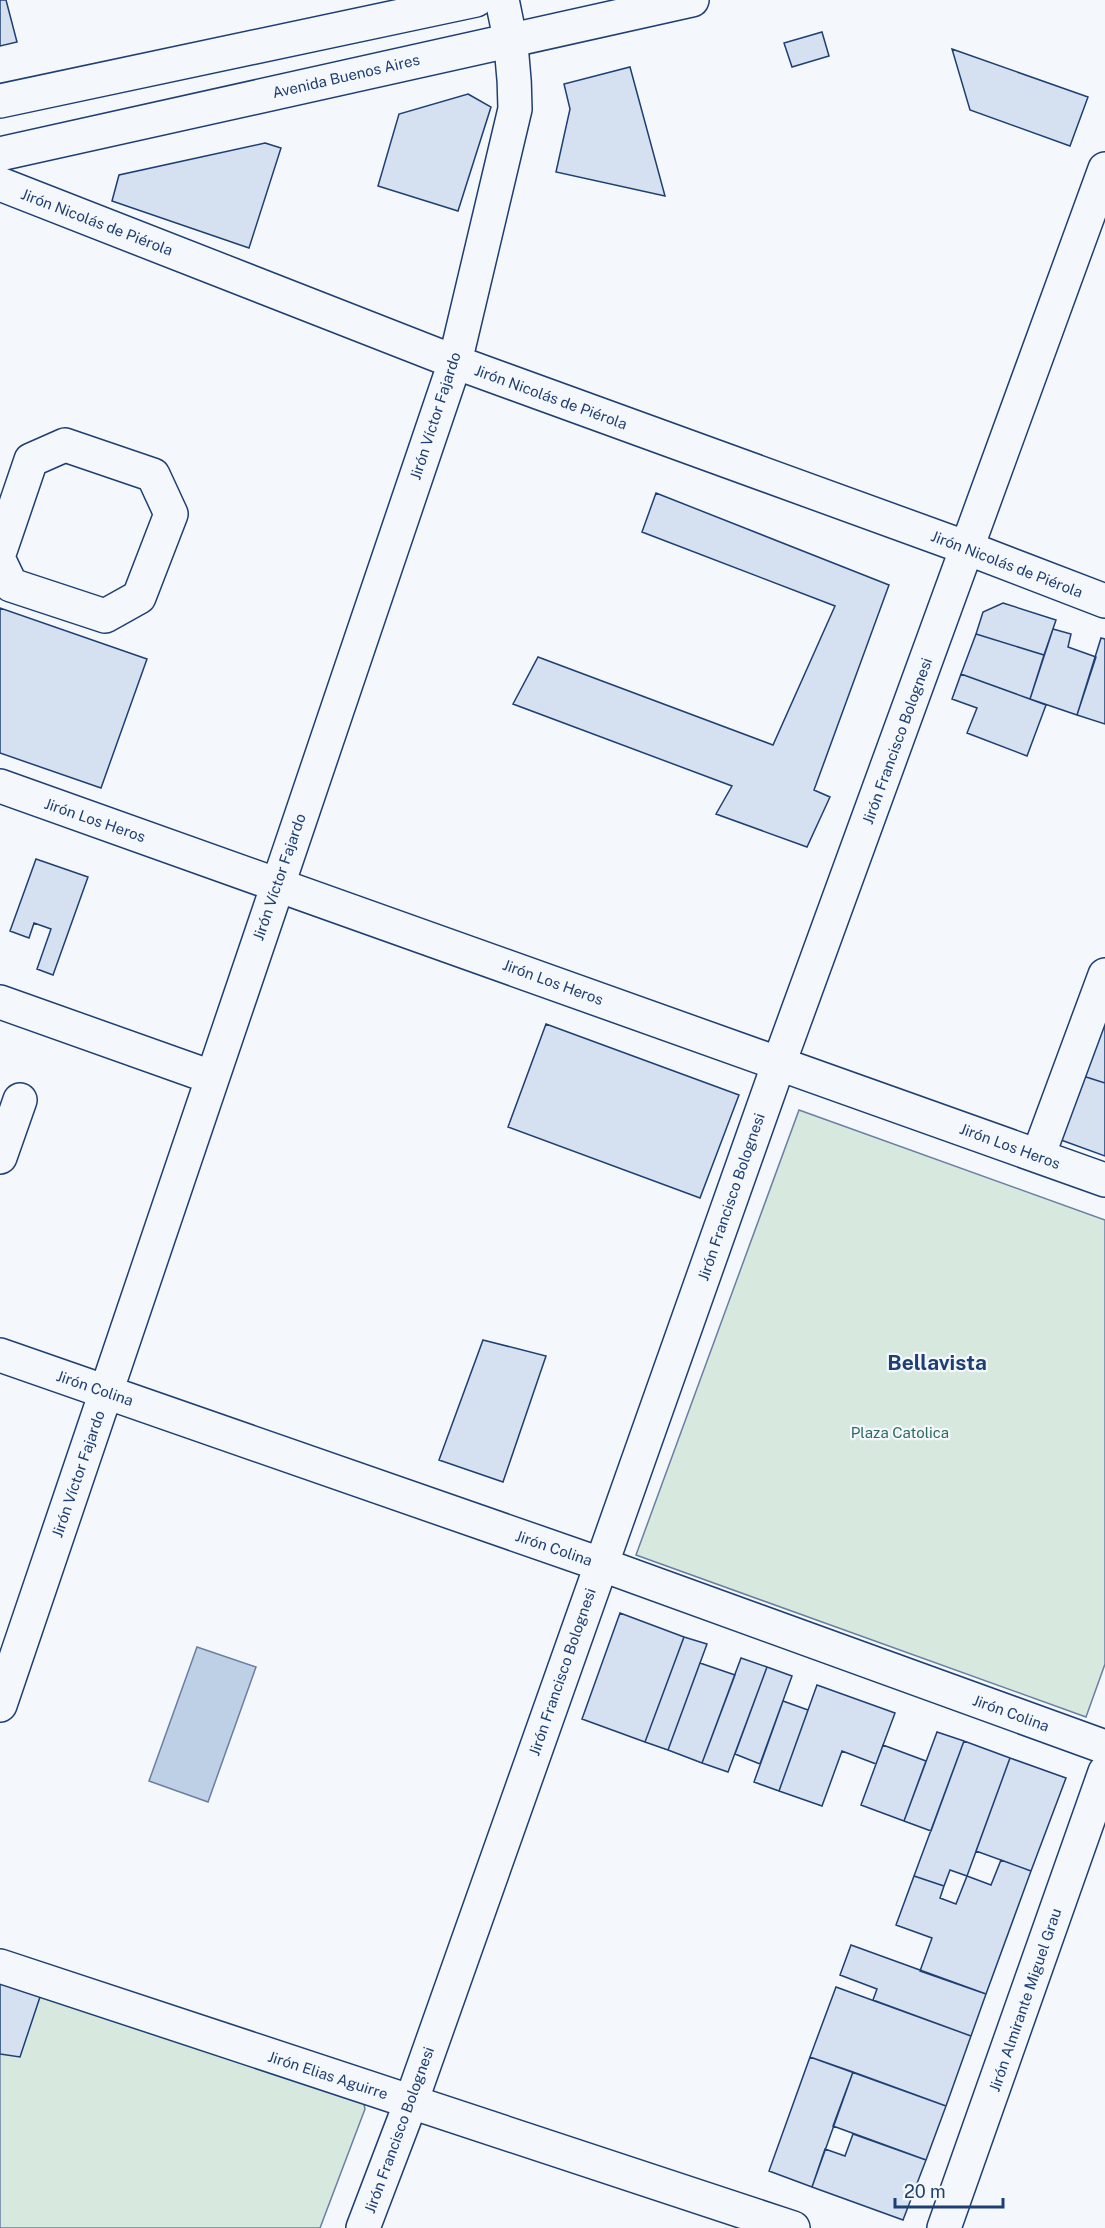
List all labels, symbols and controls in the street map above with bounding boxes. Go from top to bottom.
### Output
street label: Avenida Buenos Aires [271,51,421,101]
street label: Jirón Nicolás de Piérola [19,185,175,259]
street label: Jirón Víctor Fajardo [406,350,464,482]
street label: Jirón Nicolás de Piérola [472,361,630,433]
street label: Jirón Nicolás de Piérola [929,527,1085,601]
street label: Jirón Francisco Bolognesi [859,655,935,827]
street label: Jirón Los Heros [42,795,148,845]
street label: Jirón Víctor Fajardo [249,811,309,943]
street label: Jirón Los Heros [500,956,606,1008]
street label: Jirón Francisco Bolognesi [694,1111,768,1283]
street label: Jirón Los Heros [957,1120,1063,1172]
district label: Bellavista [887,1350,987,1375]
street label: Jirón Colina [54,1367,136,1409]
street label: Jirón Víctor Fajardo [48,1408,108,1540]
park label: Plaza Catolica [851,1424,949,1441]
street label: Jirón Colina [513,1527,595,1569]
street label: Jirón Francisco Bolognesi [525,1586,599,1758]
street label: Jirón Colina [970,1691,1052,1735]
street label: Jirón Almirante Miguel Grau [986,1906,1064,2094]
street label: Jirón Francisco Bolognesi [361,2044,437,2216]
street label: Jirón Elias Aguirre [266,2048,390,2102]
scale bar [895,2171,1003,2209]
text: 20 m [904,2181,946,2202]

